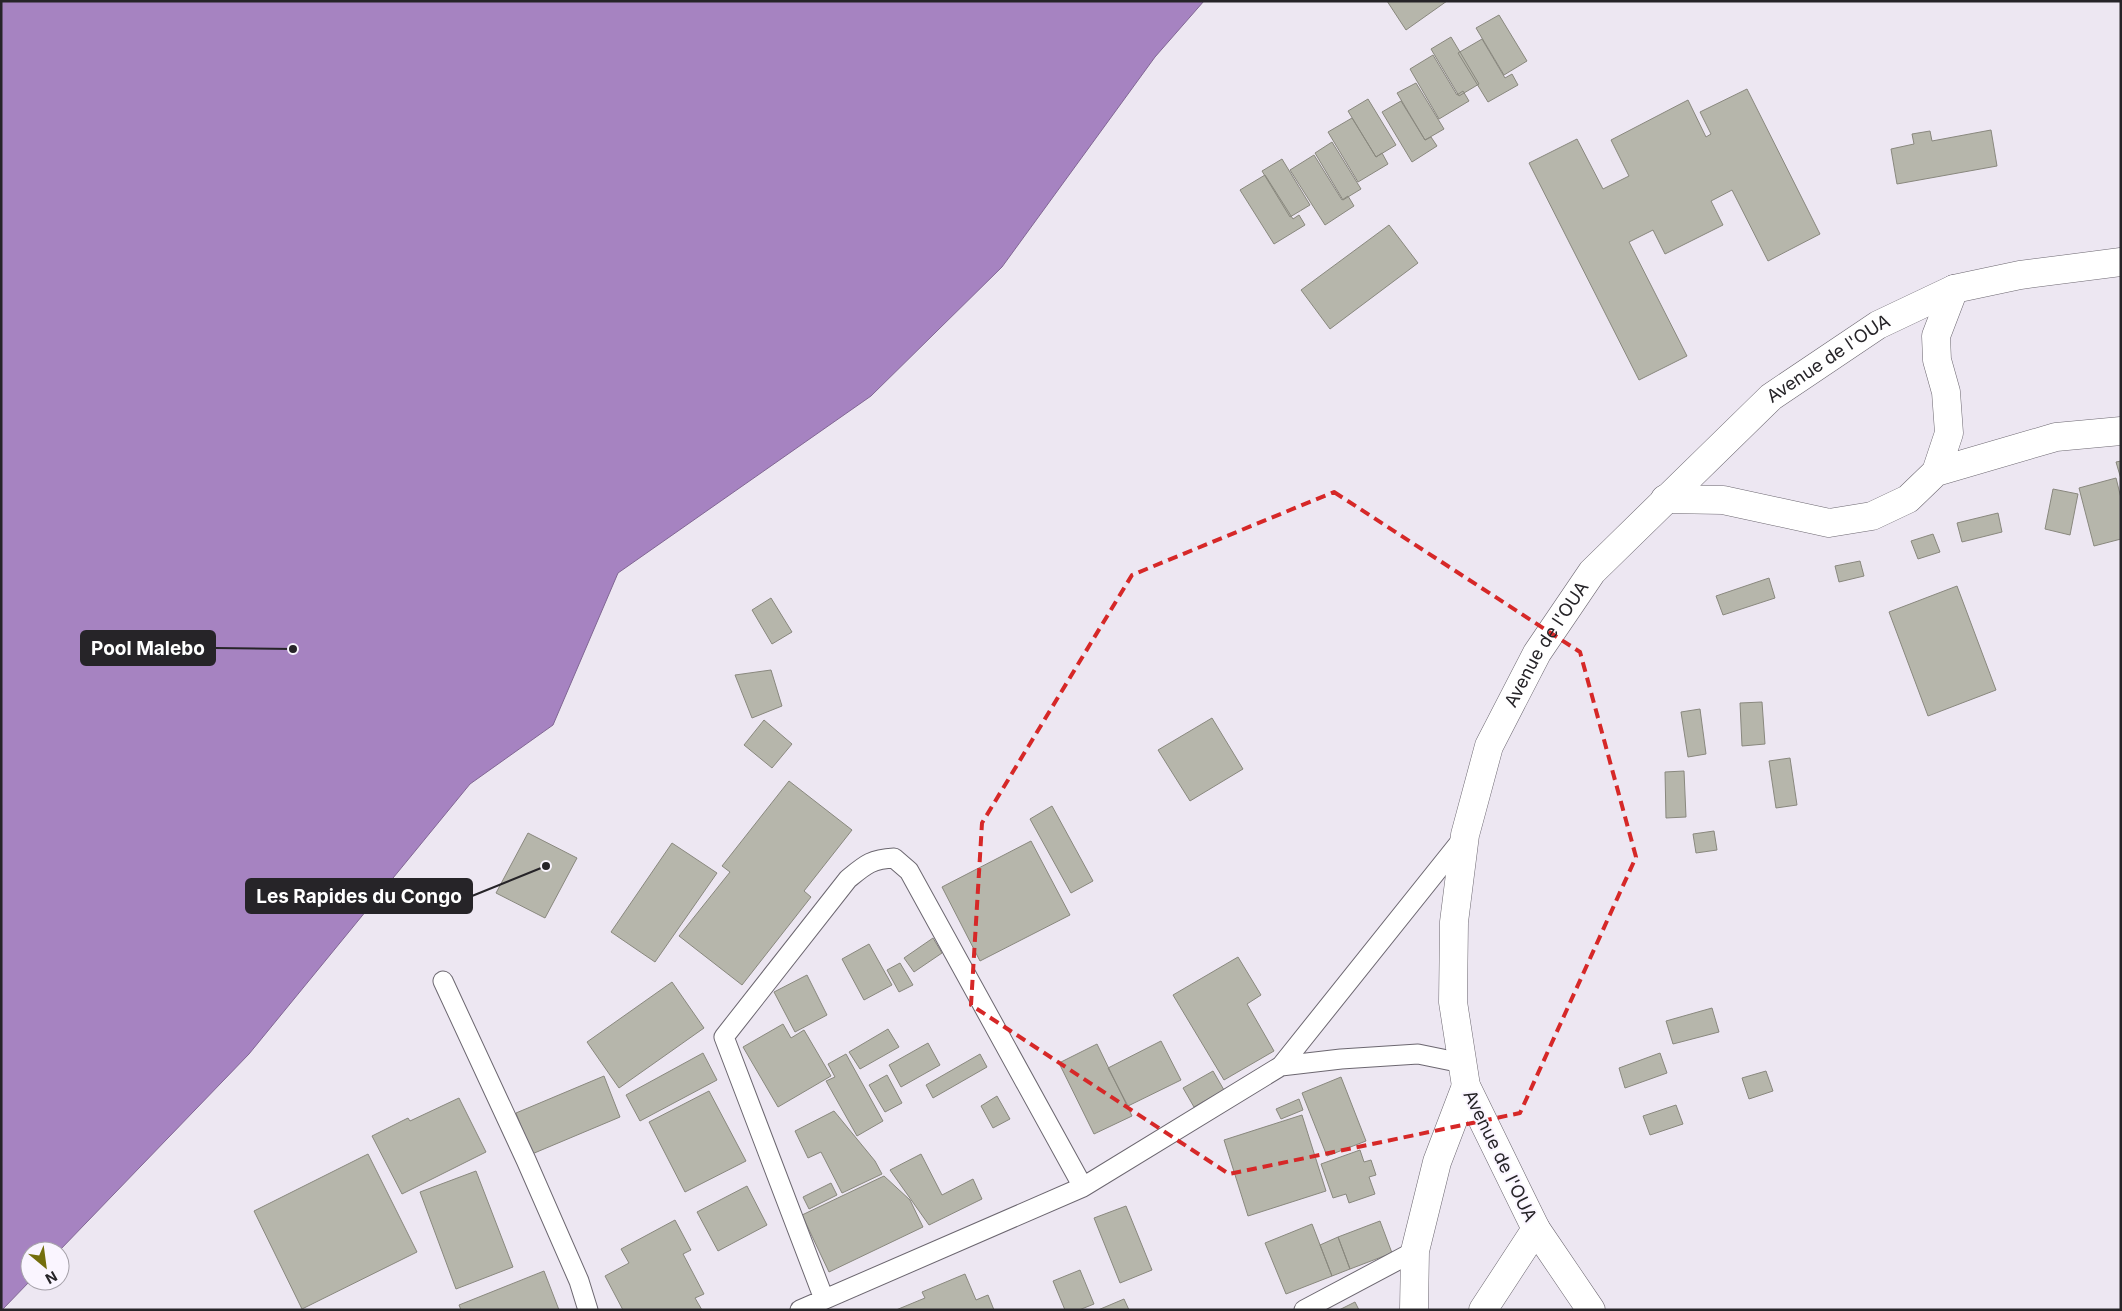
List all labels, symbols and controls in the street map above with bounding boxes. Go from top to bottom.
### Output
street label: Avenue de l'OUA [1762,310,1893,407]
street label: Avenue de l'OUA [1500,577,1593,711]
callout: Pool Malebo [81,631,215,665]
text: Pool Malebo [91,637,205,660]
callout: Les Rapides du Congo [246,879,472,913]
text: Les Rapides du Congo [256,885,462,908]
street label: Avenue de l'OUA [1459,1087,1541,1225]
north arrow [20,1241,70,1291]
text: N [43,1268,60,1288]

